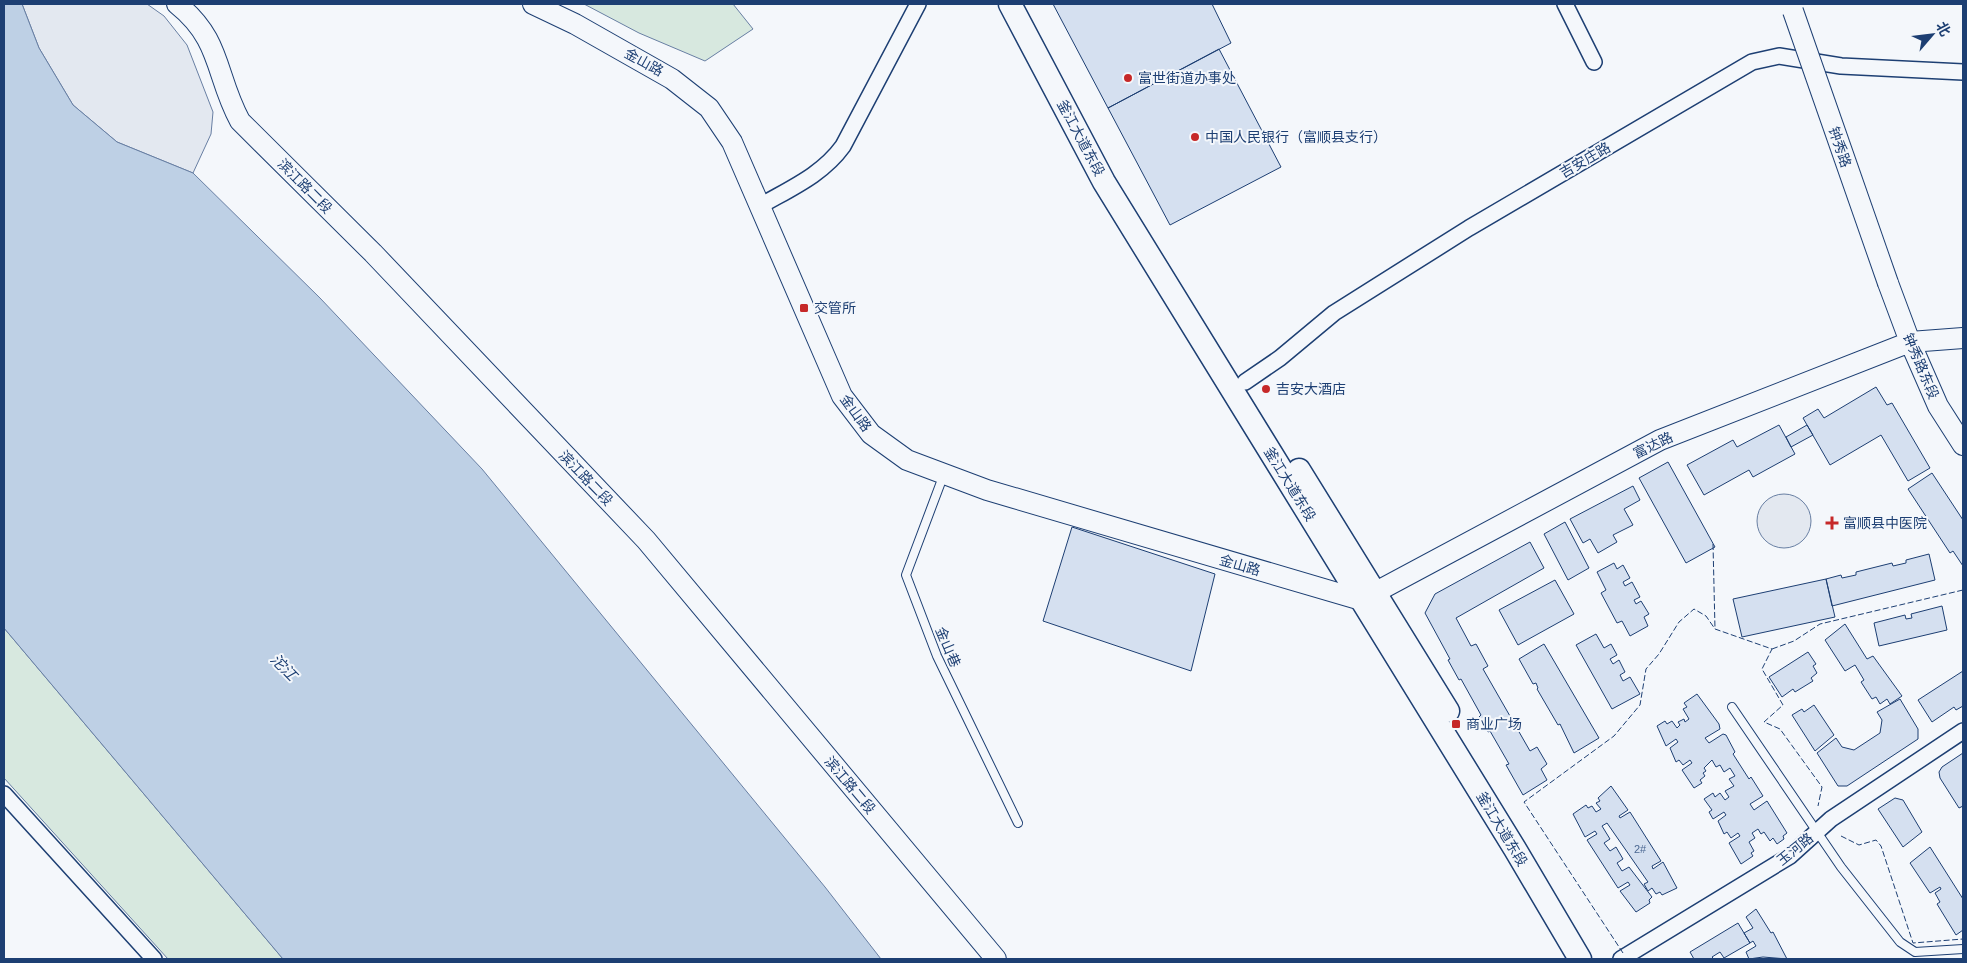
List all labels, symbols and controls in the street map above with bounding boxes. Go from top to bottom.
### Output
north arrow [1907,10,1957,60]
text: 北 [1933,19,1954,39]
street label: 金山路 [622,45,666,79]
place label: 富世街道办事处 [1138,70,1236,86]
marker: 富世街道办事处 [1122,72,1134,84]
street label: 釜江大道东段 [1054,97,1108,179]
street label: 钟秀路 [1826,125,1854,169]
place label: 中国人民银行（富顺县支行） [1205,129,1387,145]
marker: 中国人民银行（富顺县支行） [1189,131,1201,143]
street label: 吉安庄路 [1557,139,1613,181]
street label: 滨江路二段 [275,156,335,216]
place label: 交管所 [814,300,856,316]
marker: 交管所 [798,302,810,314]
street label: 钟秀路东段 [1900,331,1942,401]
place label: 吉安大酒店 [1276,381,1346,397]
marker: 吉安大酒店 [1260,383,1272,395]
street label: 金山路 [837,391,875,435]
street label: 富达路 [1631,429,1675,461]
street label: 釜江大道东段 [1261,444,1319,524]
street label: 滨江路二段 [556,447,616,509]
place label: 富顺县中医院 [1843,515,1927,531]
marker: 富顺县中医院 [1825,516,1839,530]
street label: 金山路 [1218,552,1262,578]
street label: 金山巷 [932,625,964,669]
water label: 沱江 [267,650,302,685]
place label: 商业广场 [1466,716,1522,732]
marker: 商业广场 [1450,718,1462,730]
street label: 滨江路二段 [821,753,879,817]
street label: 釜江大道东段 [1474,789,1530,869]
street label: 玉河路 [1774,830,1816,868]
house number: 2# [1634,843,1647,855]

